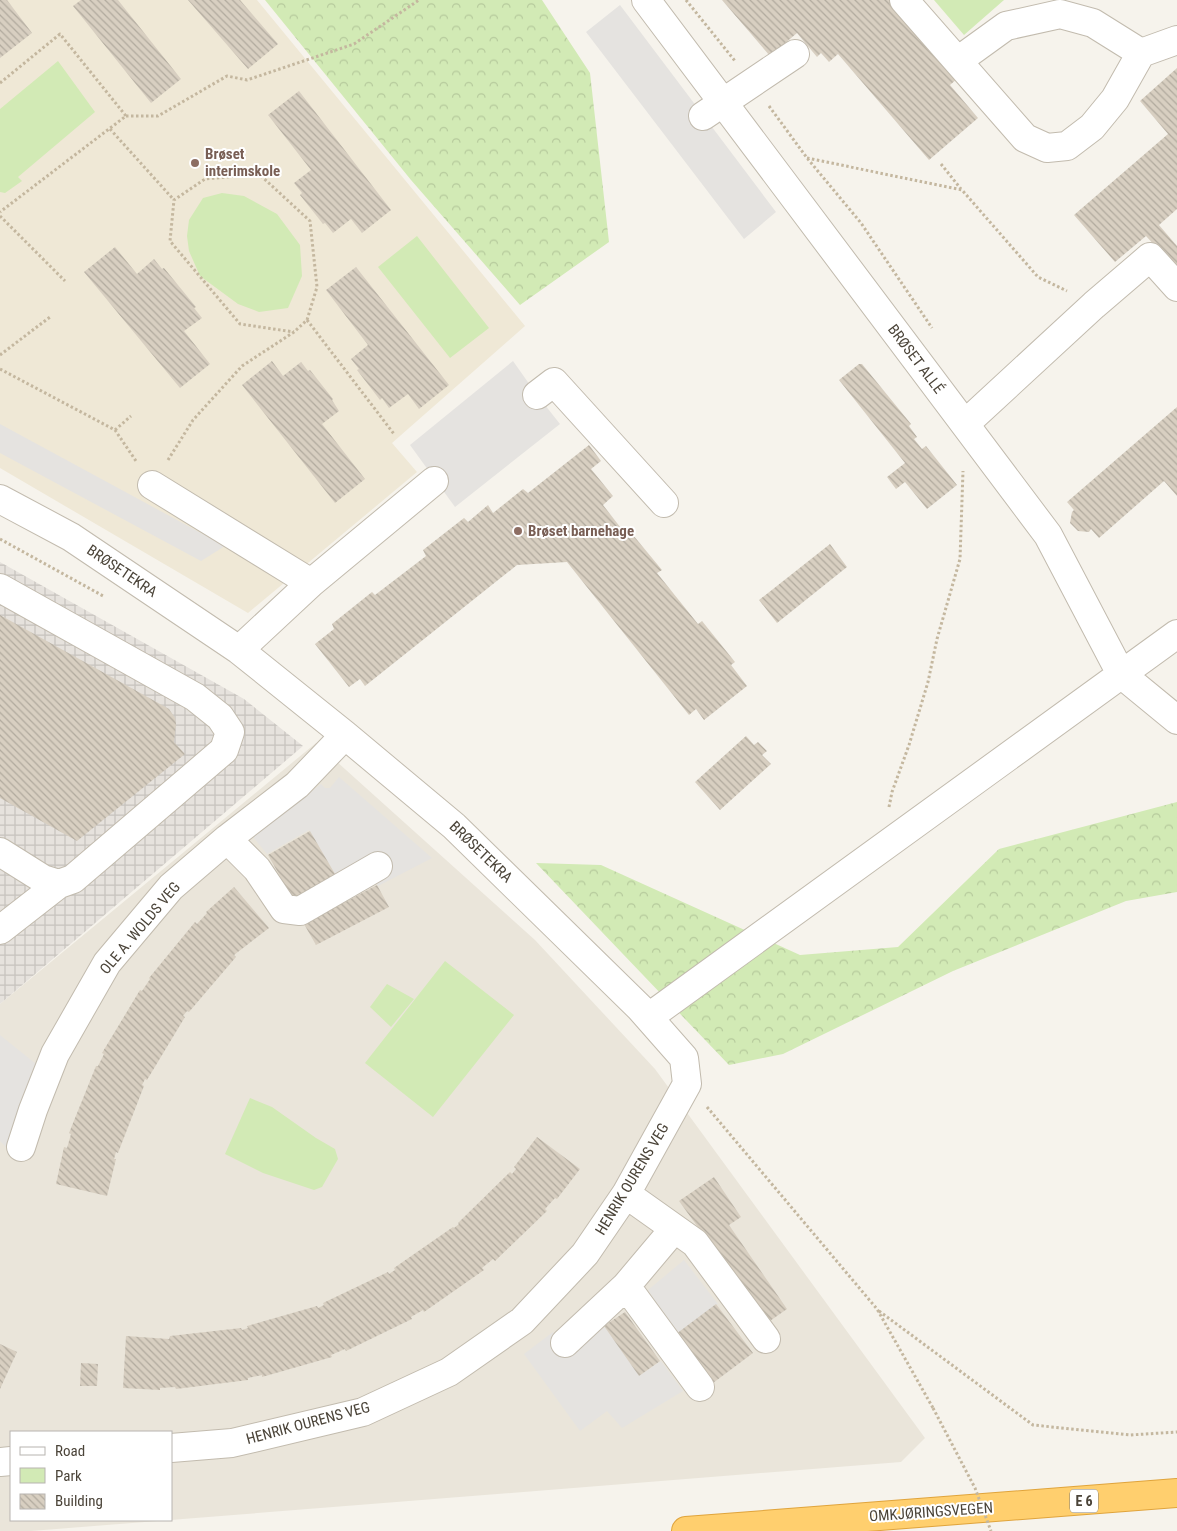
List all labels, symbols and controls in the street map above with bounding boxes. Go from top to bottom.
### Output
place label: Brøset interimskole [205,145,280,180]
marker: Brøset interimskole [189,157,201,169]
street label: BRØSET ALLÉ [884,321,948,397]
place label: Brøset barnehage [528,522,634,540]
marker: Brøset barnehage [512,525,524,537]
street label: BRØSETEKRA [84,541,161,601]
street label: BRØSETEKRA [446,818,516,887]
street label: OLE A. WOLDS VEG [96,878,184,978]
street label: HENRIK OURENS VEG [591,1120,673,1238]
street label: HENRIK OURENS VEG [244,1398,372,1448]
legend [10,1431,172,1521]
text: Road [55,1442,85,1460]
text: Park [55,1467,82,1485]
road number: E 6 [1070,1490,1098,1512]
text: Building [55,1492,103,1510]
street label: OMKJØRINGSVEGEN [869,1499,993,1525]

